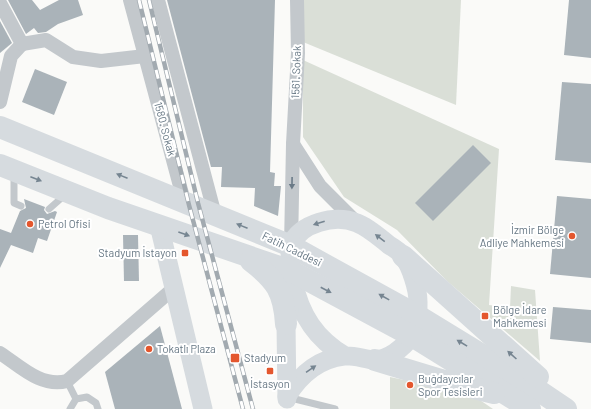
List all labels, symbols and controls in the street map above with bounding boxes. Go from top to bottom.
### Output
street label: 1561. Sokak [288,45,303,99]
street label: 1580. Sokak [152,100,179,158]
one-way arrow [116,173,127,179]
one-way arrow [31,177,43,183]
one-way arrow [289,177,295,190]
place label: Petrol Ofisi [38,217,91,230]
marker: Petrol Ofisi [25,219,35,229]
one-way arrow [312,220,324,226]
place label: İzmir Bölge Adliye Mahkemesi [480,222,564,249]
one-way arrow [236,223,247,229]
street label: Fatih Caddesi [260,229,324,269]
marker: İzmir Bölge Adliye Mahkemesi [567,231,577,241]
one-way arrow [179,232,191,238]
one-way arrow [375,234,386,242]
place label: Stadyum İstayon [98,245,177,259]
marker: Stadyum İstayon [180,248,190,258]
one-way arrow [320,286,332,293]
one-way arrow [378,294,390,301]
place label: Bölge İdare Mahkemesi [493,302,547,329]
marker: Bölge İdare Mahkemesi [480,311,490,321]
one-way arrow [456,339,468,346]
place label: Tokatlı Plaza [157,342,216,355]
marker: Tokatlı Plaza [144,344,154,354]
one-way arrow [507,350,518,359]
place label: Stadyum [244,351,286,364]
marker: Stadyum [229,352,241,364]
one-way arrow [306,365,316,373]
marker: İstasyon [265,366,275,376]
place label: Buğdaycılar Spor Tesisleri [418,372,483,398]
place label: İstasyon [250,376,290,390]
marker: Buğdaycılar Spor Tesisleri [405,380,415,390]

